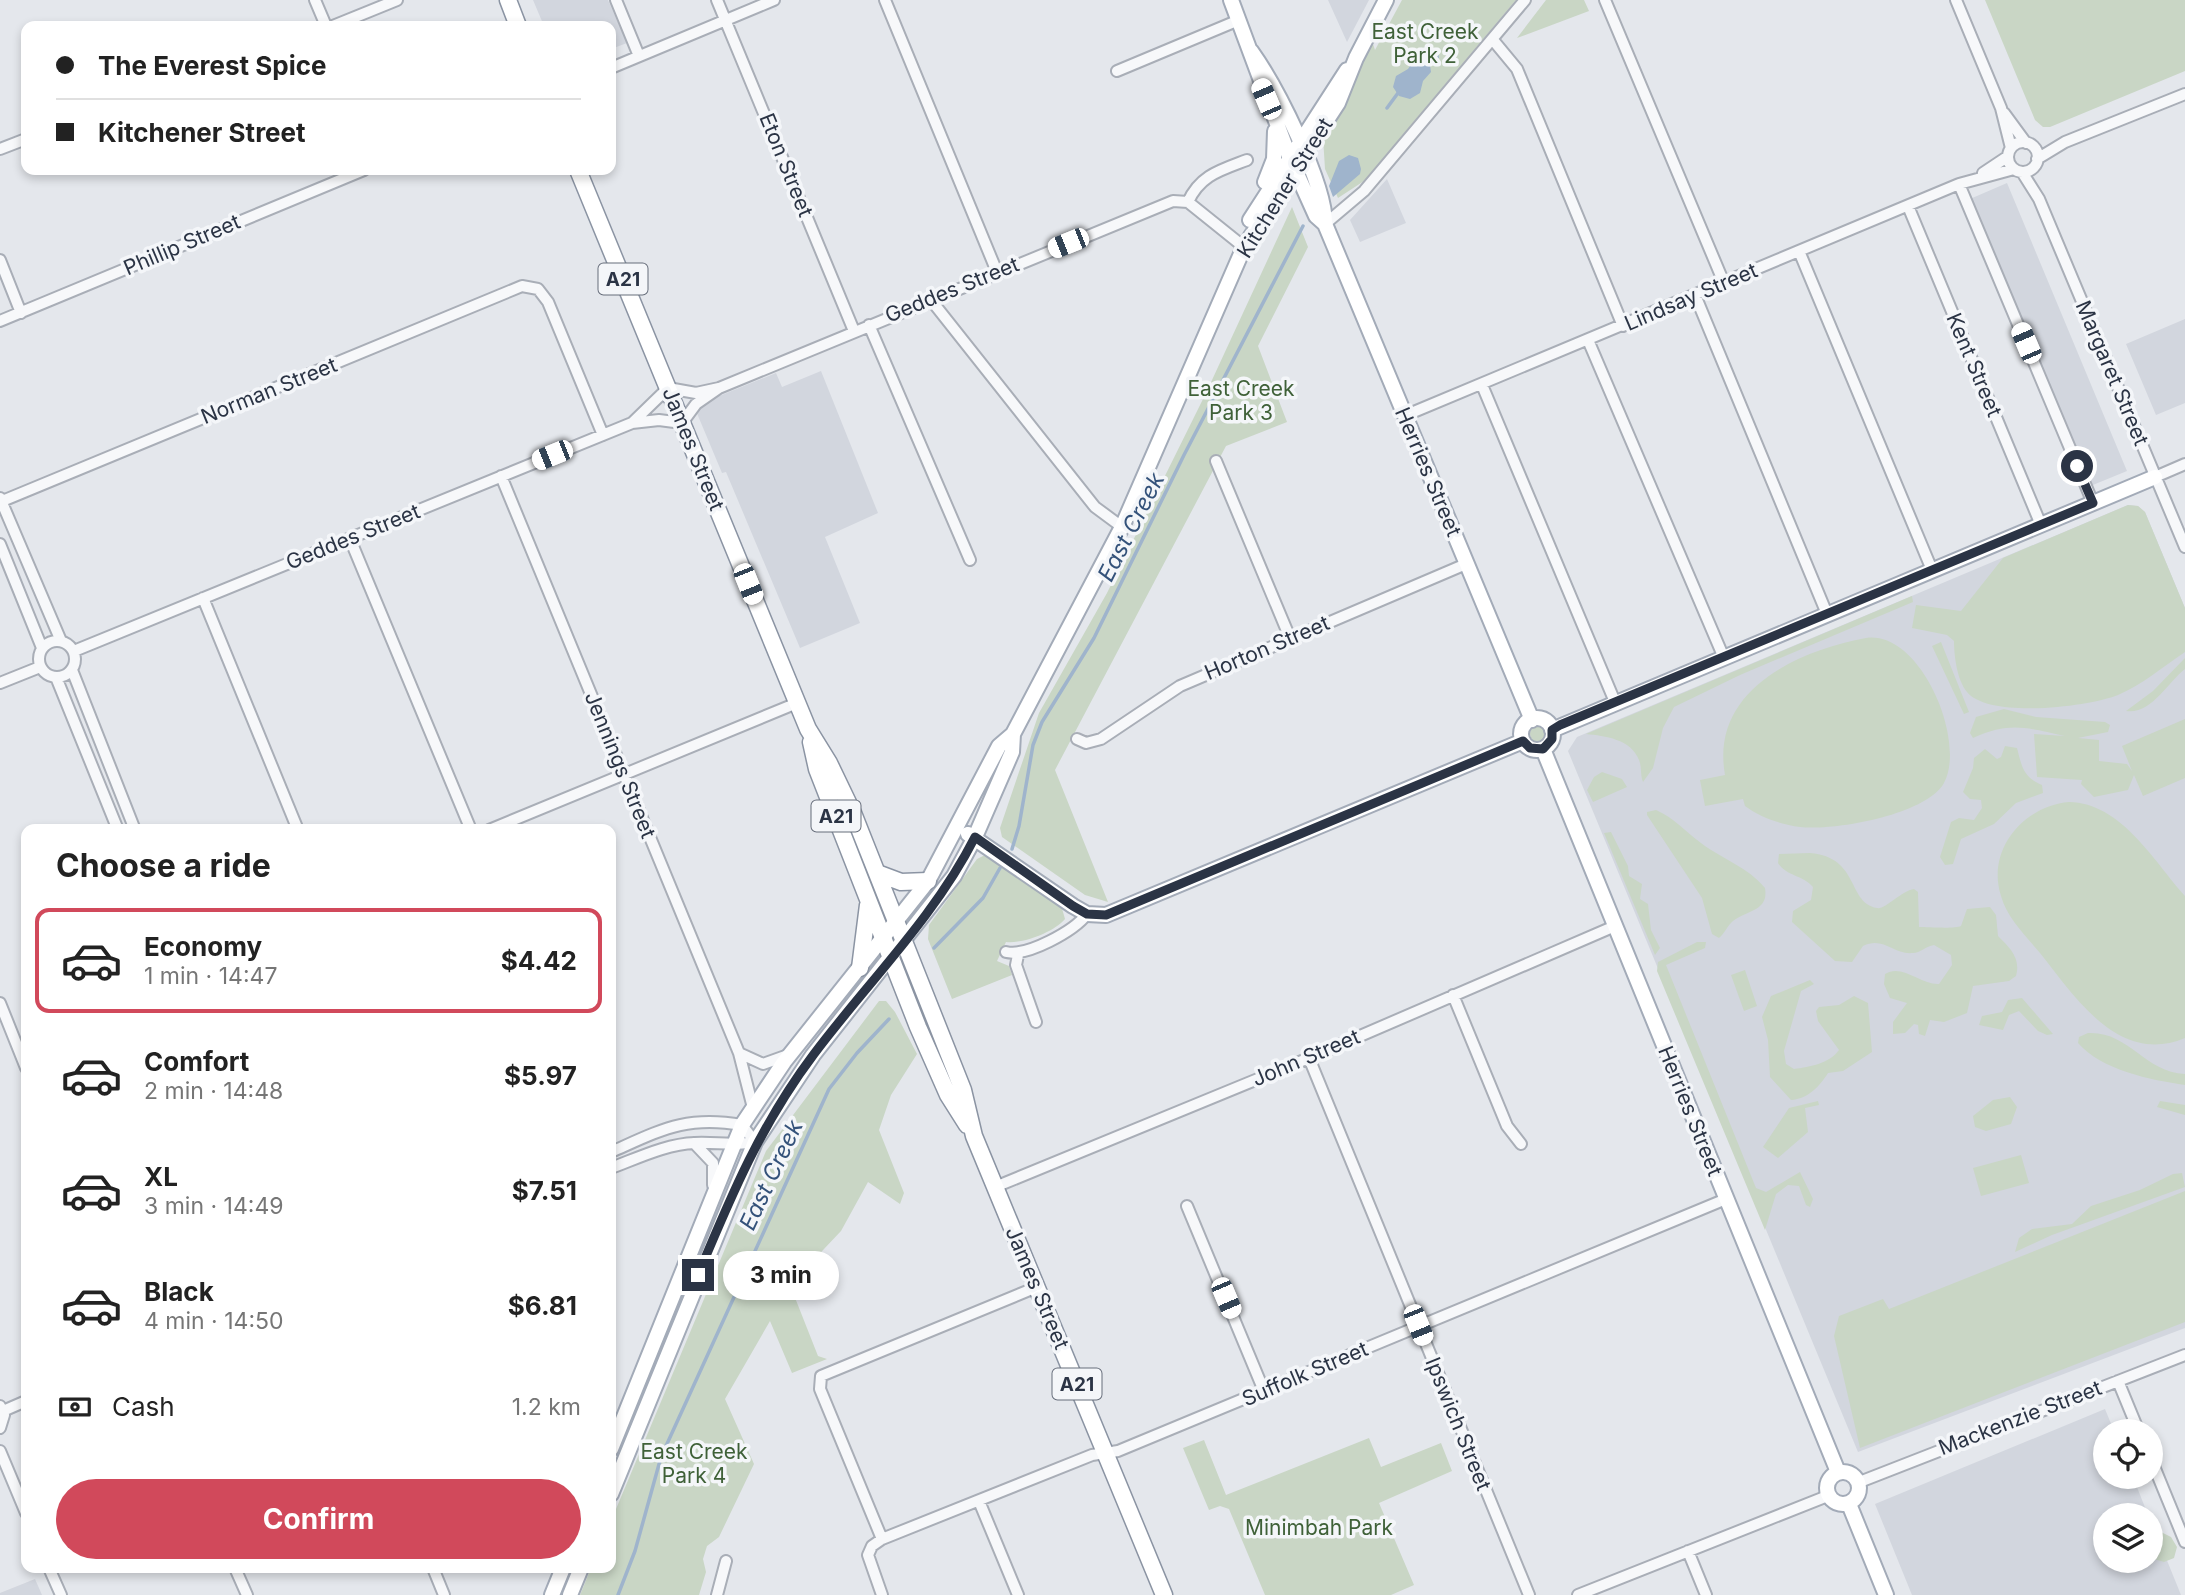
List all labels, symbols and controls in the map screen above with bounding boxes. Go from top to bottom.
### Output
park label: East Creek Park 2 [1371,19,1479,68]
text: The Everest Spice [98,50,327,81]
car [1249,76,1284,122]
street label: Eton Street [754,109,819,220]
street label: Kitchener Street [1231,113,1338,262]
text: Kitchener Street [98,117,306,148]
street label: Phillip Street [120,209,244,280]
car [1045,225,1092,261]
street label: Geddes Street [881,251,1022,328]
street label: Lindsay Street [1621,257,1761,336]
road number: A21 [598,264,648,294]
street label: Margaret Street [2071,297,2154,449]
street label: Kent Street [1941,309,2007,420]
car [2009,320,2044,366]
street label: Norman Street [197,352,341,429]
park label: East Creek Park 3 [1187,376,1295,425]
street label: James Street [657,384,730,514]
street label: Herries Street [1390,403,1467,540]
car [529,437,576,473]
route start [2061,450,2093,482]
water label: East Creek [1092,468,1170,586]
street label: Geddes Street [282,498,423,575]
car [731,561,766,607]
street label: Horton Street [1201,610,1333,685]
street label: Jennings Street [580,688,661,842]
road number: A21 [812,800,860,832]
text: Choose a ride [56,846,271,885]
icon: car [60,929,123,992]
text: Economy [144,931,262,962]
text: $4.42 [501,945,577,976]
text: 1 min · 14:47 [144,962,277,990]
street label: John Street [1248,1024,1364,1091]
street label: Herries Street [1653,1042,1728,1180]
icon: car [60,1044,123,1107]
text: Comfort [144,1046,249,1077]
text: $5.97 [504,1060,577,1091]
text: 2 min · 14:48 [144,1077,283,1105]
water label: East Creek [733,1115,809,1235]
icon: car [60,1159,123,1222]
text: XL [144,1161,178,1192]
text: $7.51 [512,1175,577,1206]
text: 3 min · 14:49 [144,1192,284,1220]
street label: James Street [1000,1223,1075,1353]
callout: 3 min [722,1250,838,1300]
route end [682,1259,714,1291]
text: 3 min [750,1261,812,1289]
icon: car [60,1274,123,1337]
car [1209,1275,1244,1321]
text: Black [144,1276,214,1307]
text: $6.81 [508,1290,577,1321]
car [1401,1302,1436,1348]
text: 4 min · 14:50 [144,1307,284,1335]
street label: Suffolk Street [1238,1336,1372,1411]
street label: Ipswich Street [1420,1354,1497,1494]
road number: A21 [1052,1368,1102,1400]
street label: Mackenzie Street [1935,1375,2105,1460]
icon: cash [56,1388,94,1426]
text: Cash [112,1391,175,1422]
text: 1.2 km [512,1393,581,1421]
map controls [2093,1419,2163,1573]
button: locate [2093,1419,2163,1489]
park label: East Creek Park 4 [640,1439,748,1488]
button: Confirm [56,1479,581,1559]
button: layers [2093,1503,2163,1573]
park label: Minimbah Park [1245,1515,1394,1540]

